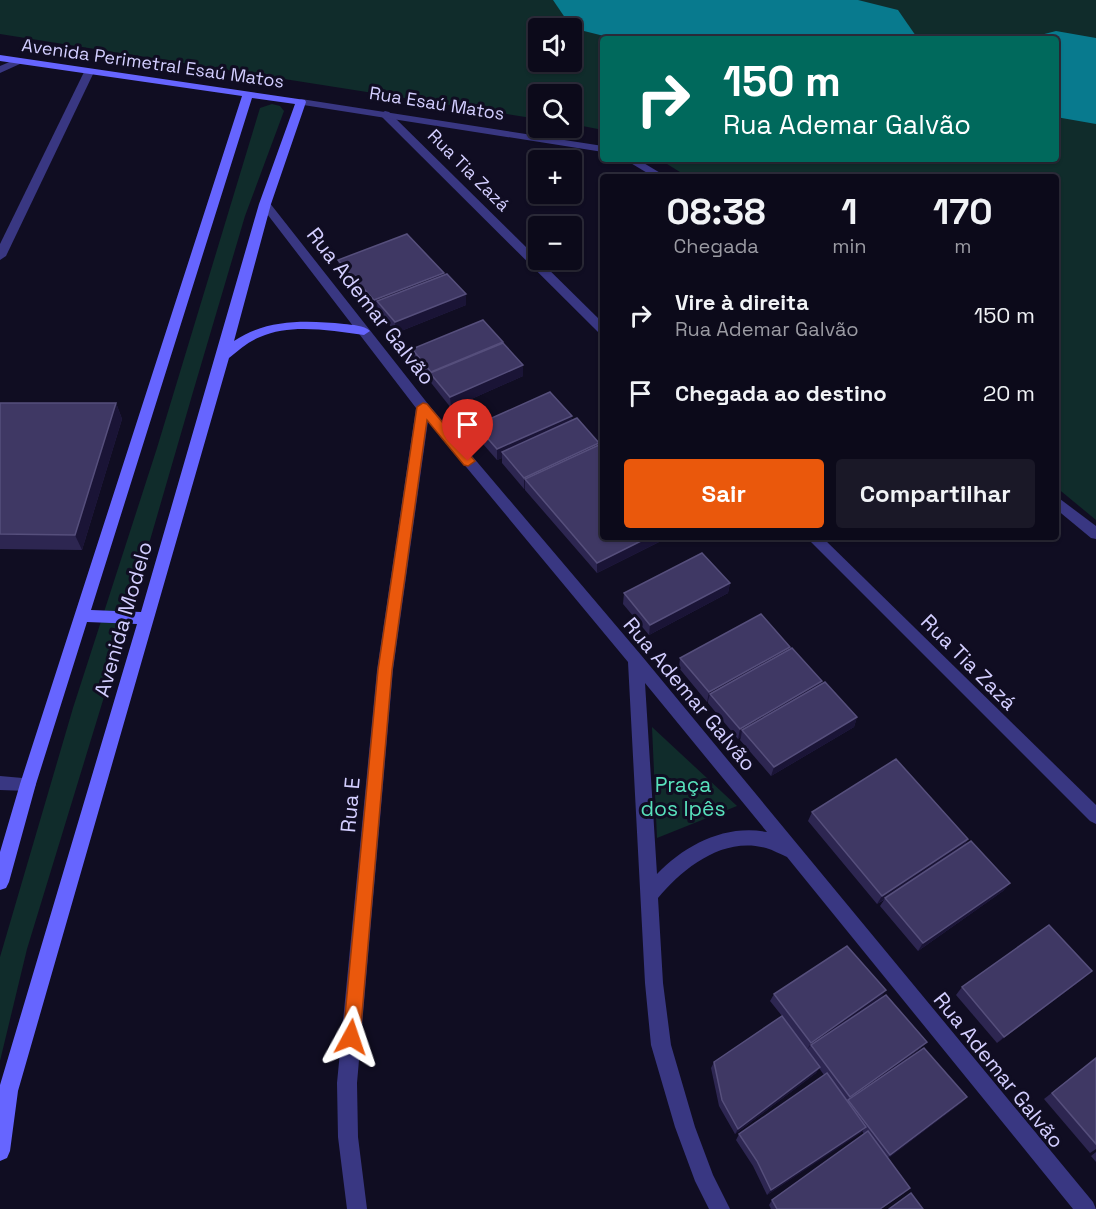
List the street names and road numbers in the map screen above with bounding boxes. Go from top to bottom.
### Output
street label: Avenida Perimetral Esaú Matos [20,33,286,93]
street label: Rua Esaú Matos [368,81,506,125]
street label: Rua Tia Zazá [423,124,515,216]
street label: Rua Ademar Galvão [301,222,441,390]
street label: Avenida Modelo [88,538,158,700]
street label: Rua Tia Zazá [915,608,1023,716]
street label: Rua Ademar Galvão [618,611,762,777]
street label: Rua E [334,776,366,834]
street label: Rua Ademar Galvão [928,987,1070,1153]

